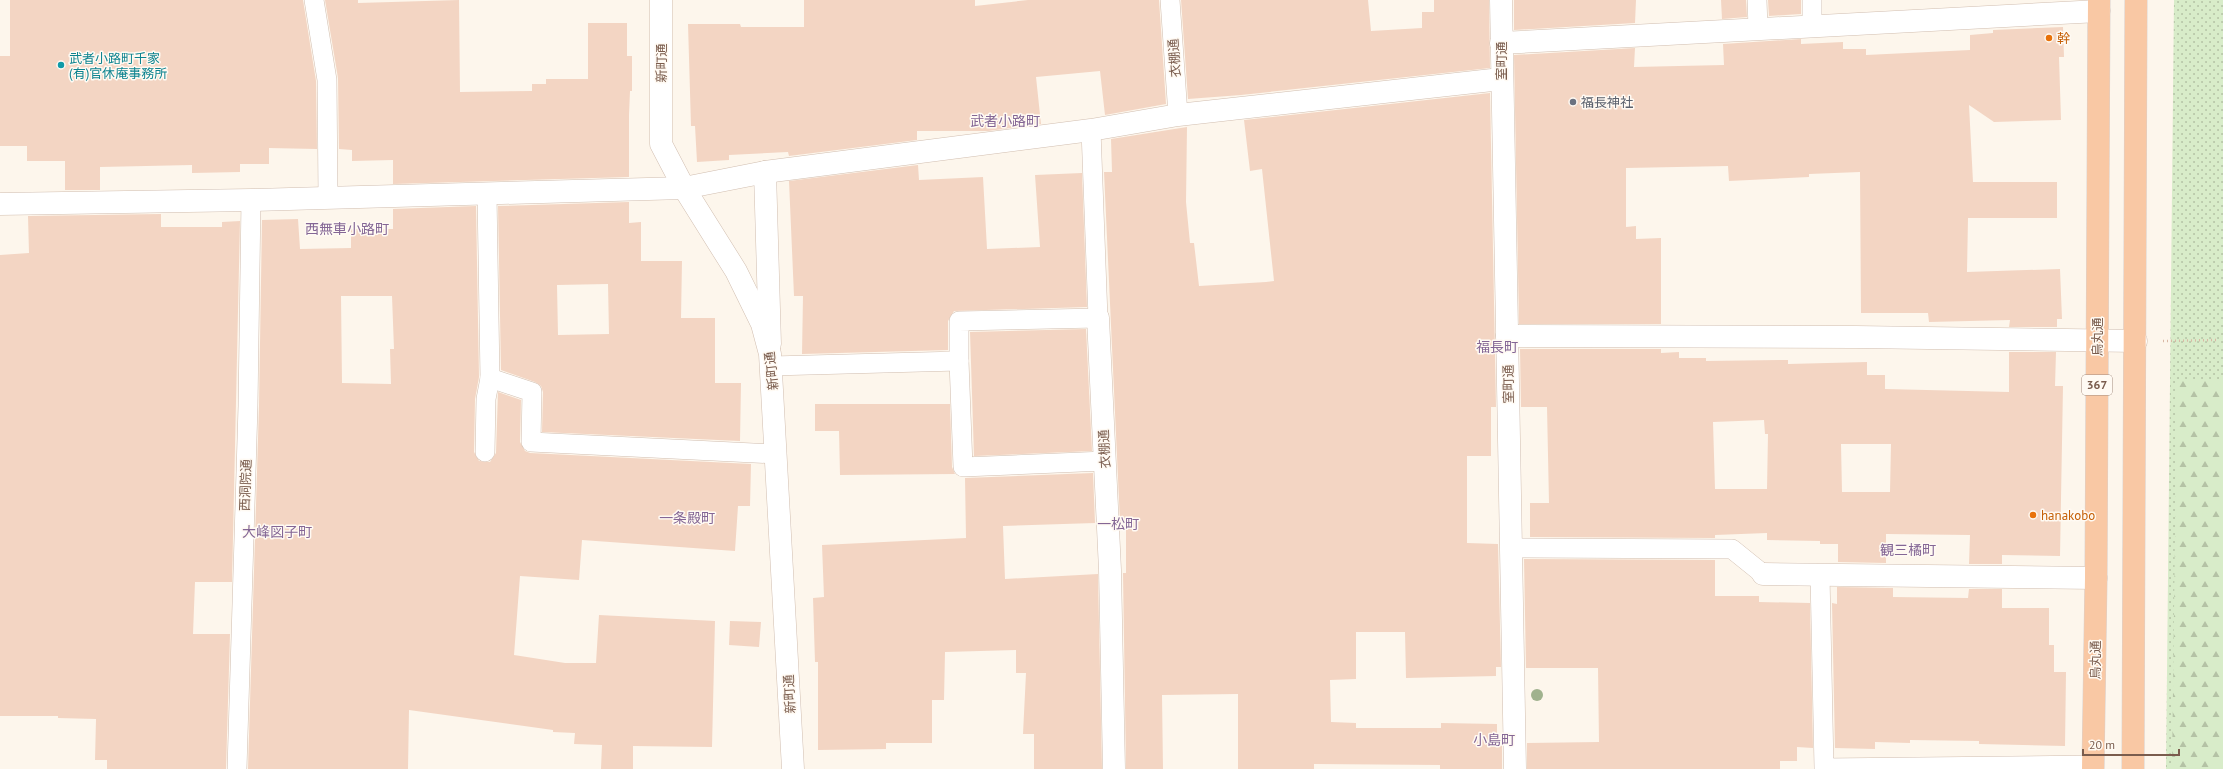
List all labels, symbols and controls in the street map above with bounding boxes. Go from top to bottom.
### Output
place label: 幹 [2057,30,2070,47]
marker: 幹 [2044,33,2054,43]
street label: 衣棚通 [1165,38,1184,78]
street label: 室町通 [1493,41,1510,81]
street label: 新町通 [653,43,670,83]
place label: 武者小路町千家 (有)官休庵事務所 [69,50,167,82]
marker: 武者小路町千家 (有)官休庵事務所 [56,60,66,70]
place label: 福長神社 [1581,94,1633,111]
marker: 福長神社 [1568,97,1578,107]
district label: 武者小路町 [970,112,1040,130]
district label: 西無車小路町 [305,220,389,238]
street label: 烏丸通 [2089,317,2106,357]
district label: 福長町 [1476,338,1518,356]
street label: 新町通 [761,351,782,391]
street label: 室町通 [1500,364,1517,404]
road number: 367 [2082,375,2112,395]
street label: 衣棚通 [1095,429,1114,469]
street label: 西洞院通 [236,459,255,511]
place label: hanakobo [2041,507,2095,524]
district label: 一条殿町 [659,509,715,527]
marker: hanakobo [2028,510,2038,520]
district label: 一松町 [1097,515,1139,533]
district label: 大峰図子町 [242,523,312,541]
district label: 観三橘町 [1880,541,1936,559]
street label: 烏丸通 [2087,640,2104,680]
street label: 新町通 [780,674,799,714]
district label: 小島町 [1473,731,1515,749]
scale bar [2083,731,2179,757]
text: 20 m [2089,737,2115,752]

